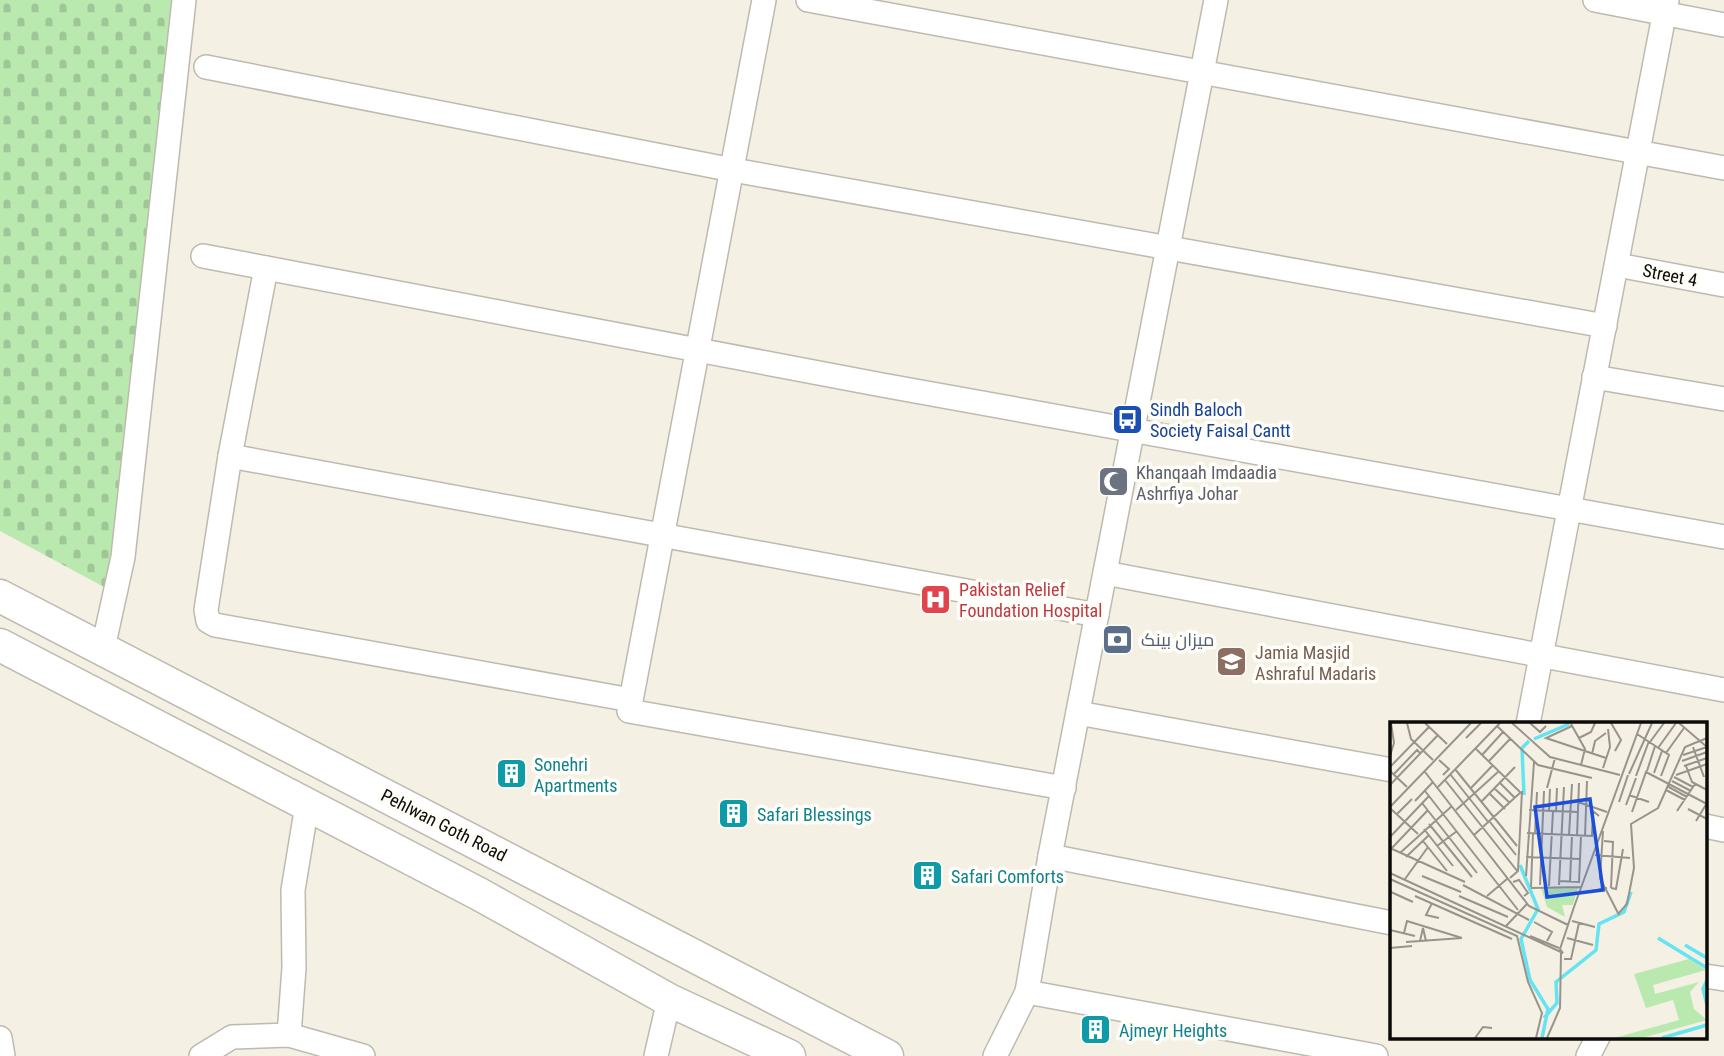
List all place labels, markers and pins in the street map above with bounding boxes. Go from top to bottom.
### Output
place label: Sindh Baloch Society Faisal Cantt [1150,399,1291,441]
bus stop icon: Sindh Baloch Society Faisal Cantt [1110,402,1144,436]
place label: Khanqaah Imdaadia Ashrfiya Johar [1136,462,1277,504]
mosque icon: Khanqaah Imdaadia Ashrfiya Johar [1096,465,1130,499]
place label: Pakistan Relief Foundation Hospital [959,579,1102,621]
hospital icon: Pakistan Relief Foundation Hospital [919,582,953,616]
bank icon: میزان بینک [1101,622,1135,656]
place label: میزان بینک [1141,629,1214,651]
place label: Jamia Masjid Ashraful Madaris [1255,642,1376,684]
school or university icon: Jamia Masjid Ashraful Madaris [1215,645,1249,679]
place label: Sonehri Apartments [534,754,617,796]
building icon: Sonehri Apartments [494,757,528,791]
building icon: Safari Blessings [717,797,751,831]
place label: Safari Blessings [757,804,872,825]
building icon: Safari Comforts [911,859,945,893]
place label: Safari Comforts [951,866,1064,887]
building icon: Ajmeyr Heights [1079,1013,1113,1047]
place label: Ajmeyr Heights [1119,1020,1227,1041]

